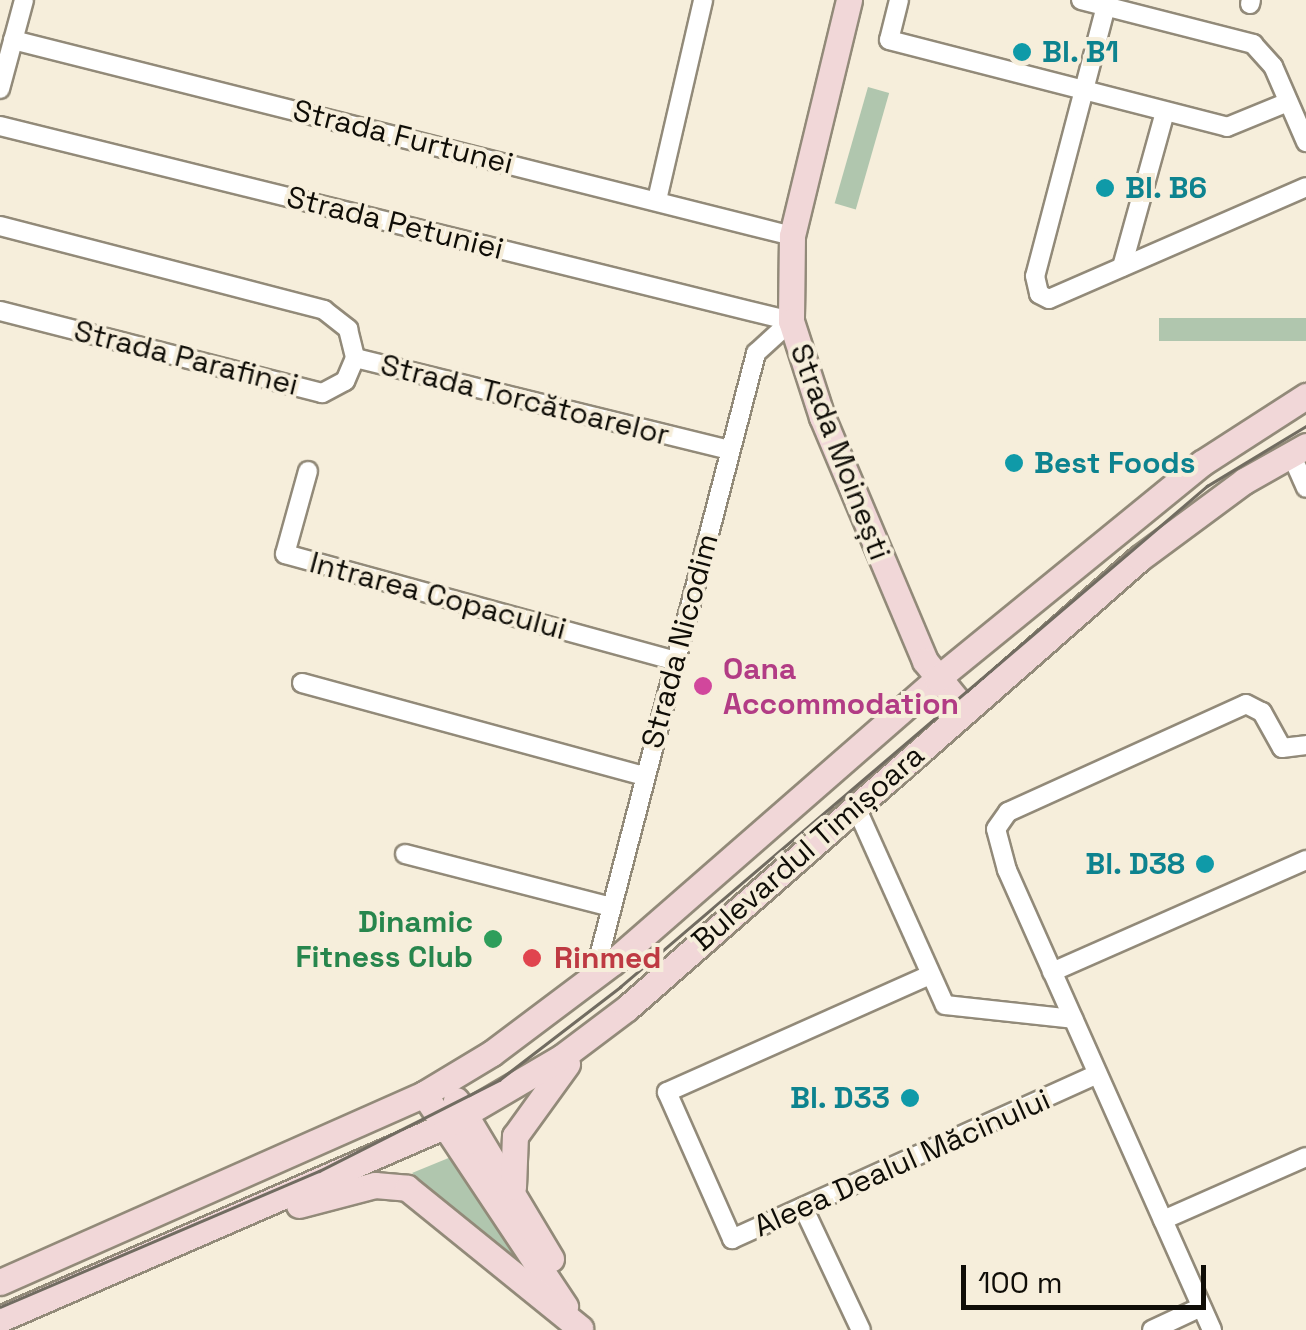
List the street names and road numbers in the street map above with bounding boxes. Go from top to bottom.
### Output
street label: Strada Furtunei [289,92,517,182]
street label: Strada Petuniei [283,179,507,267]
street label: Strada Parafinei [70,313,302,403]
street label: Strada Moinești [782,339,898,565]
street label: Strada Torcătoarelor [377,347,673,453]
street label: Strada Nicodim [634,530,726,752]
street label: Intrarea Copacului [306,544,570,648]
street label: Bulevardul Timișoara [684,737,932,959]
street label: Aleea Dealul Măcinului [748,1081,1056,1245]

